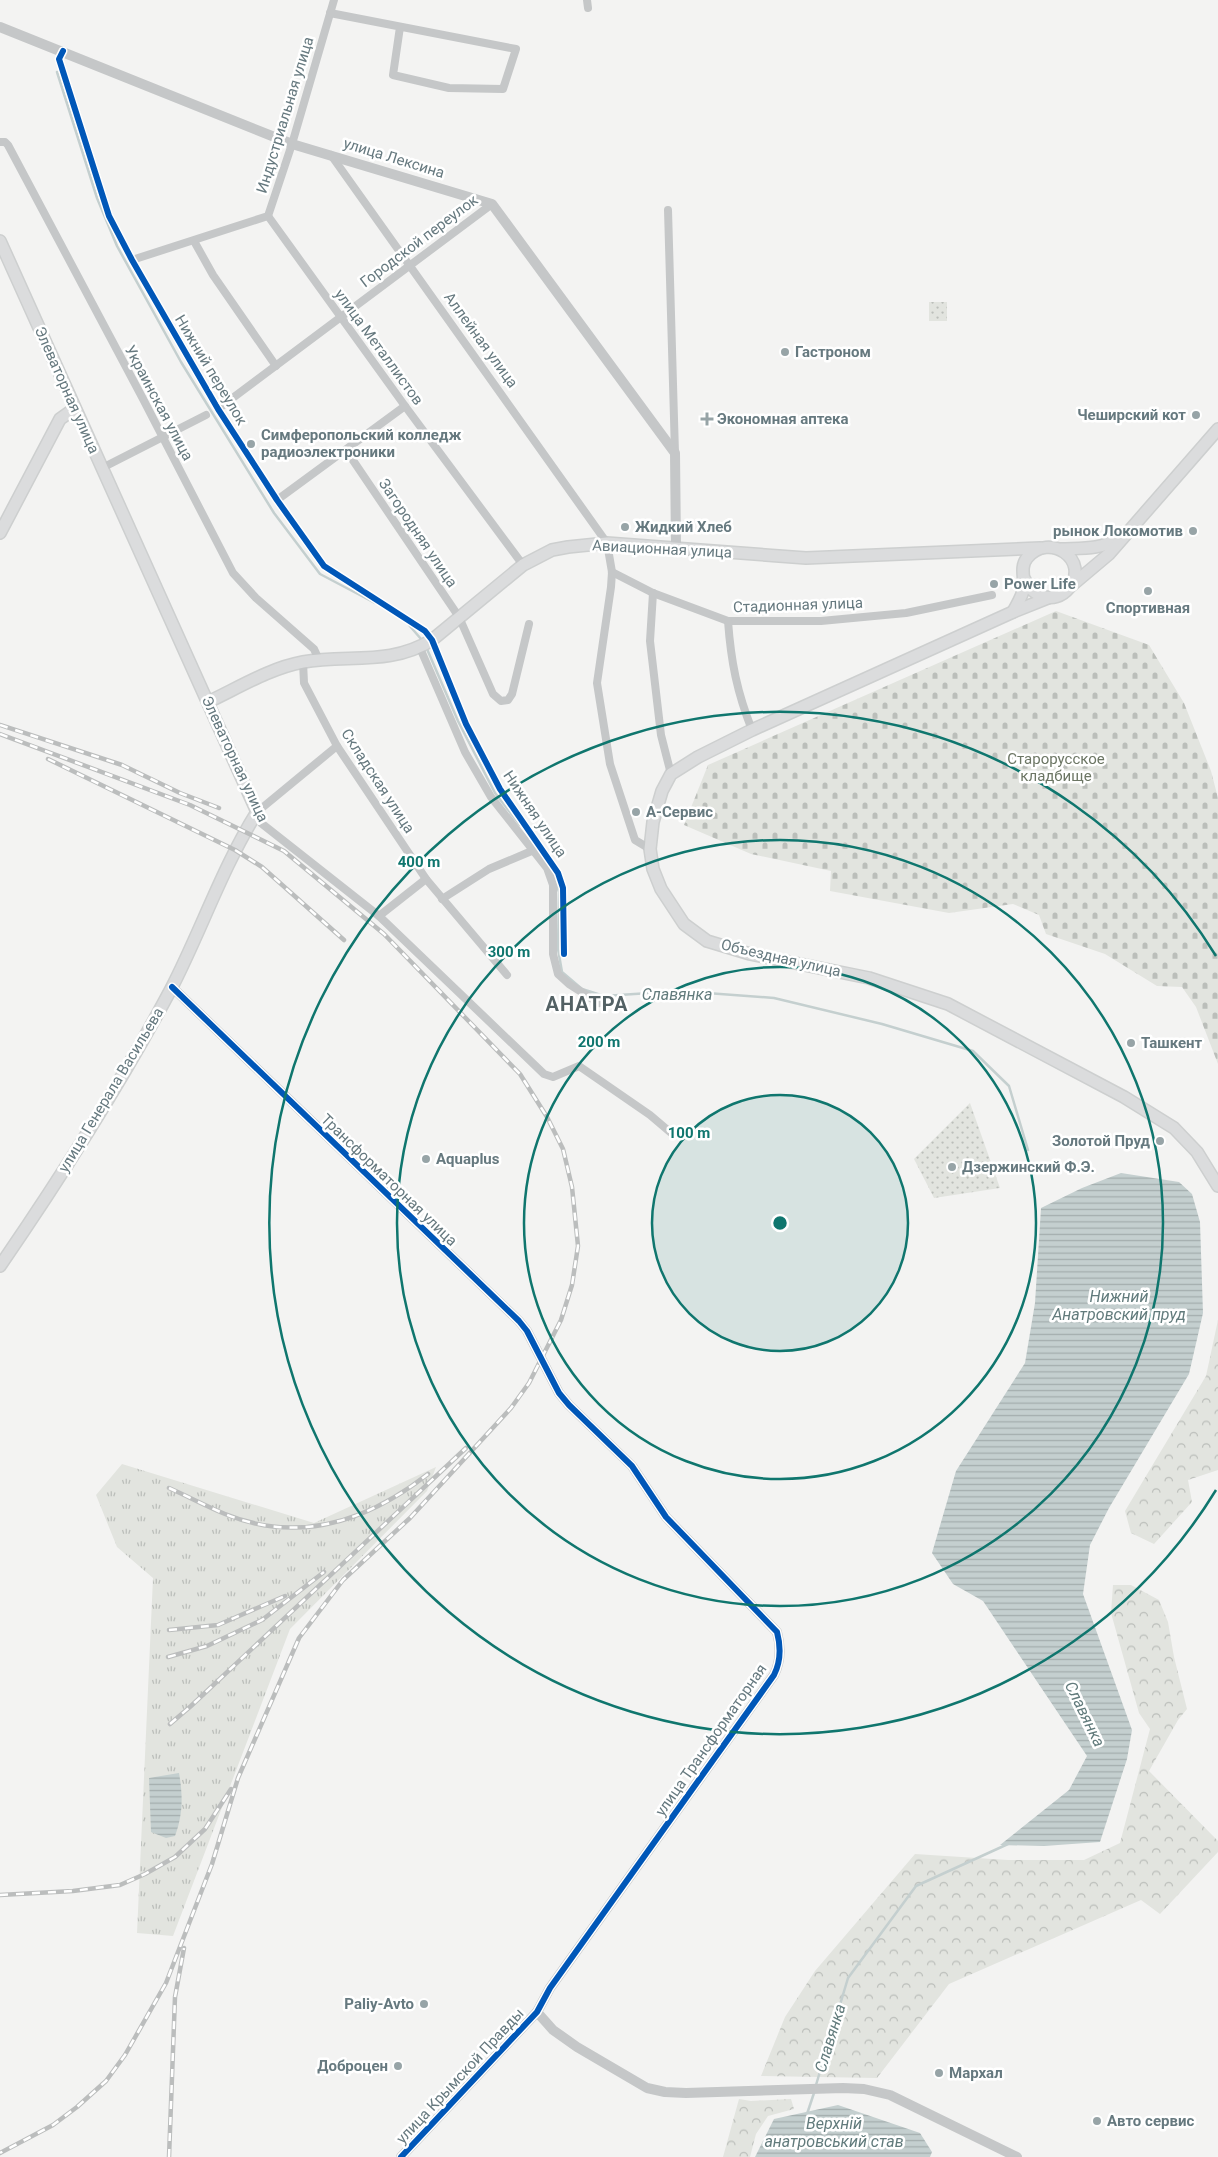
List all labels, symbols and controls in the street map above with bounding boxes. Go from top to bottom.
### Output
street label: Индустриальная улица [253,35,317,195]
street label: улица Лексина [341,134,447,182]
street label: Городской переулок [357,191,481,291]
street label: улица Металлистов [331,285,427,409]
street label: Аллейная улица [440,289,522,391]
street label: Нижний переулок [171,312,251,428]
street label: Элеваторная улица [31,324,103,456]
street label: Украинская улица [121,342,197,464]
place label: Гастроном [795,343,871,361]
marker: Гастроном [779,346,791,358]
place label: Чеширский кот [1077,406,1186,424]
marker: Чеширский кот [1190,409,1202,421]
place label: Экономная аптека [717,410,849,428]
marker: Экономная аптека [701,413,713,425]
place label: Симферопольский колледж радиоэлектроники [261,426,461,461]
marker: Симферопольский колледж радиоэлектроники [245,438,257,450]
street label: Загородняя улица [375,475,461,591]
place label: Жидкий Хлеб [635,518,732,536]
marker: Жидкий Хлеб [619,521,631,533]
place label: рынок Локомотив [1053,522,1183,540]
marker: рынок Локомотив [1187,525,1199,537]
street label: Авиационная улица [592,536,732,562]
place label: Power Life [1004,575,1076,593]
marker: Power Life [988,578,1000,590]
marker: Спортивная [1142,585,1154,597]
street label: Стадионная улица [733,594,863,616]
place label: Спортивная [1106,599,1190,617]
street label: Элеваторная улица [198,693,272,825]
street label: Складская улица [337,725,419,837]
park label: Старорусское кладбище [1007,750,1105,785]
street label: Нижняя улица [499,767,571,861]
place label: А-Сервис [646,803,713,821]
marker: А-Сервис [630,806,642,818]
text: 400 m [398,853,440,871]
street label: Объездная улица [719,935,843,981]
text: 300 m [488,943,530,961]
water label: Славянка [642,985,712,1004]
district label: АНАТРА [545,992,629,1016]
street label: улица Генерала Васильева [55,1004,167,1176]
text: 200 m [578,1033,620,1051]
place label: Ташкент [1141,1034,1203,1052]
marker: Ташкент [1125,1037,1137,1049]
street label: Трансформаторная улица [317,1110,461,1250]
text: 100 m [668,1124,710,1142]
place label: Золотой Пруд [1052,1132,1151,1150]
marker: Золотой Пруд [1154,1135,1166,1147]
place label: Aquaplus [436,1150,500,1168]
marker: Aquaplus [420,1153,432,1165]
place label: Дзержинский Ф.Э. [962,1158,1095,1176]
marker: Дзержинский Ф.Э. [946,1161,958,1173]
centre of rings [771,1214,789,1232]
water label: Нижний Анатровский пруд [1051,1287,1186,1324]
street label: улица Трансформаторная [651,1660,771,1820]
water label: Славянка [1061,1678,1109,1750]
place label: Paliy-Avto [344,1995,414,2013]
marker: Paliy-Avto [418,1998,430,2010]
water label: Славянка [811,2001,849,2075]
street label: улица Крымской Правды [392,2004,528,2148]
place label: Доброцен [317,2057,388,2075]
marker: Доброцен [392,2060,404,2072]
place label: Мархал [949,2064,1003,2082]
marker: Мархал [933,2067,945,2079]
place label: Авто сервис [1107,2112,1194,2130]
water label: Верхній анатровський став [764,2114,904,2151]
marker: Авто сервис [1091,2115,1103,2127]

